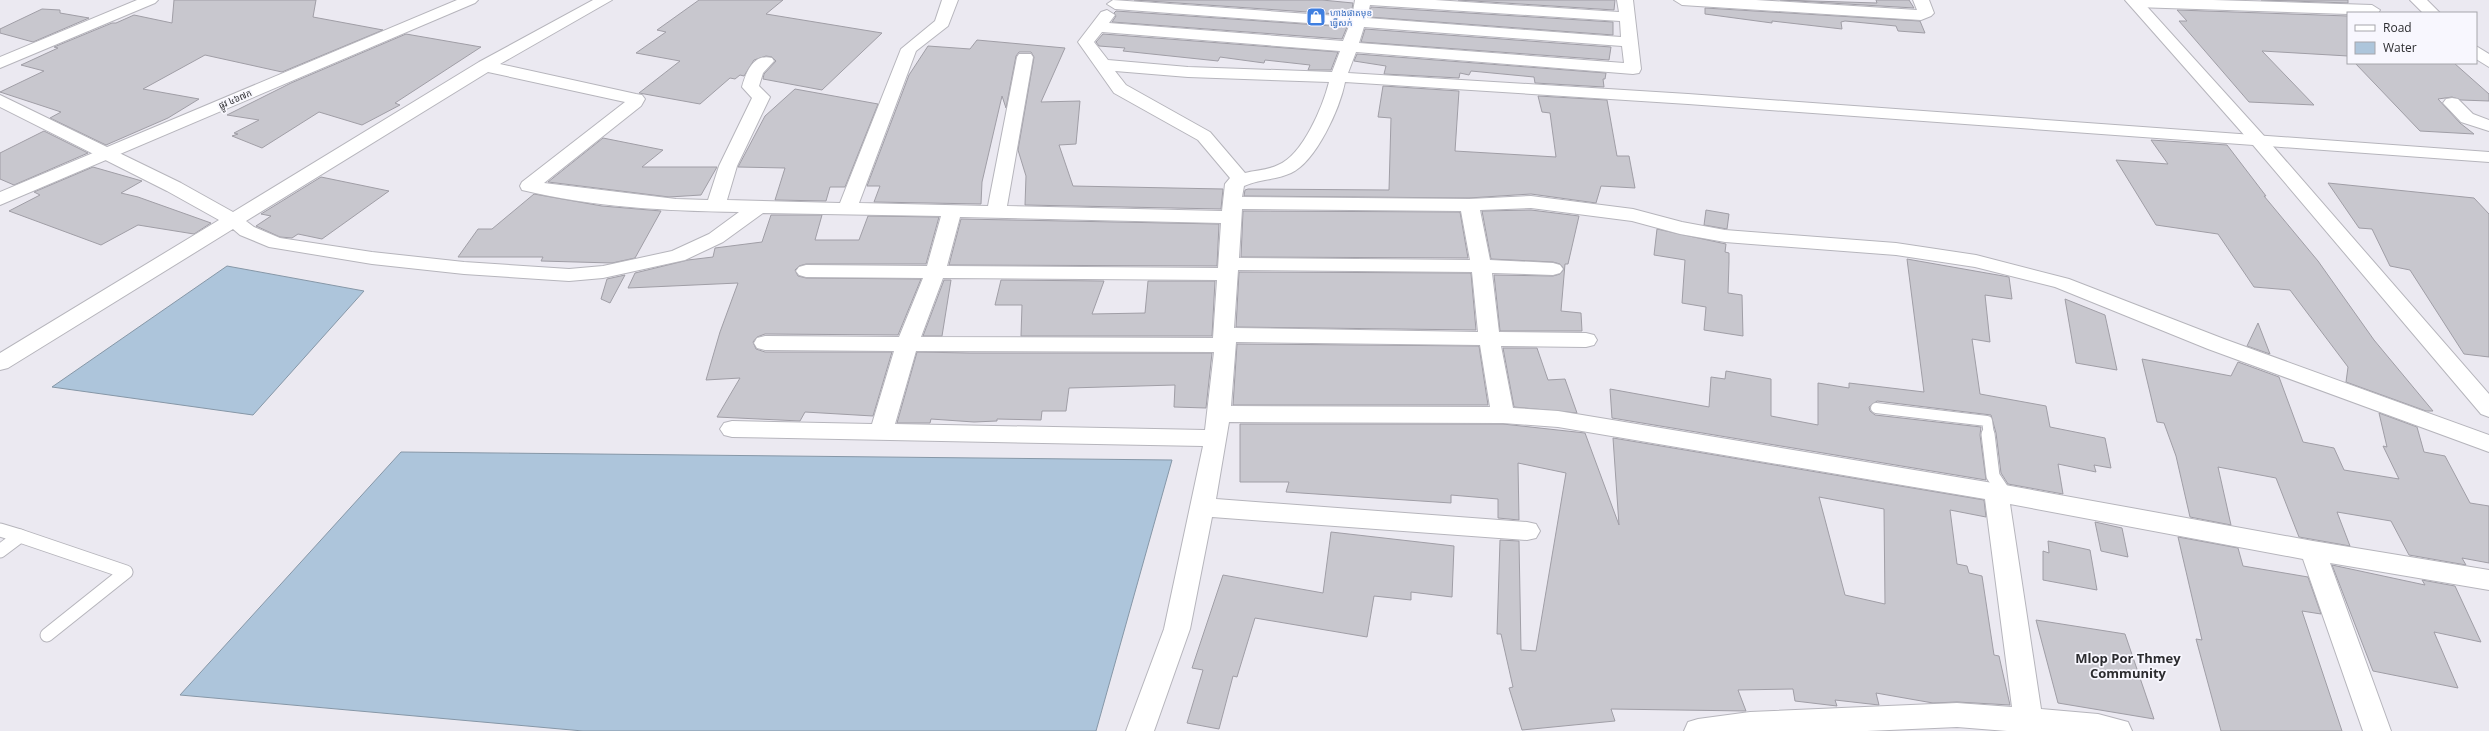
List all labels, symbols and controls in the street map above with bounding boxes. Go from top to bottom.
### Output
shop icon: ហាងផាតមុខ ធ្វើសក់ [1305,6,1327,28]
place label: ហាងផាតមុខ ធ្វើសក់ [1330,6,1372,29]
legend [2347,12,2477,64]
text: Road [2383,19,2412,36]
text: Water [2383,39,2417,56]
street label: ផ្លូវ ៤៦៧ក [216,86,254,113]
district label: Mlop Por Thmey Community [2075,649,2181,682]

